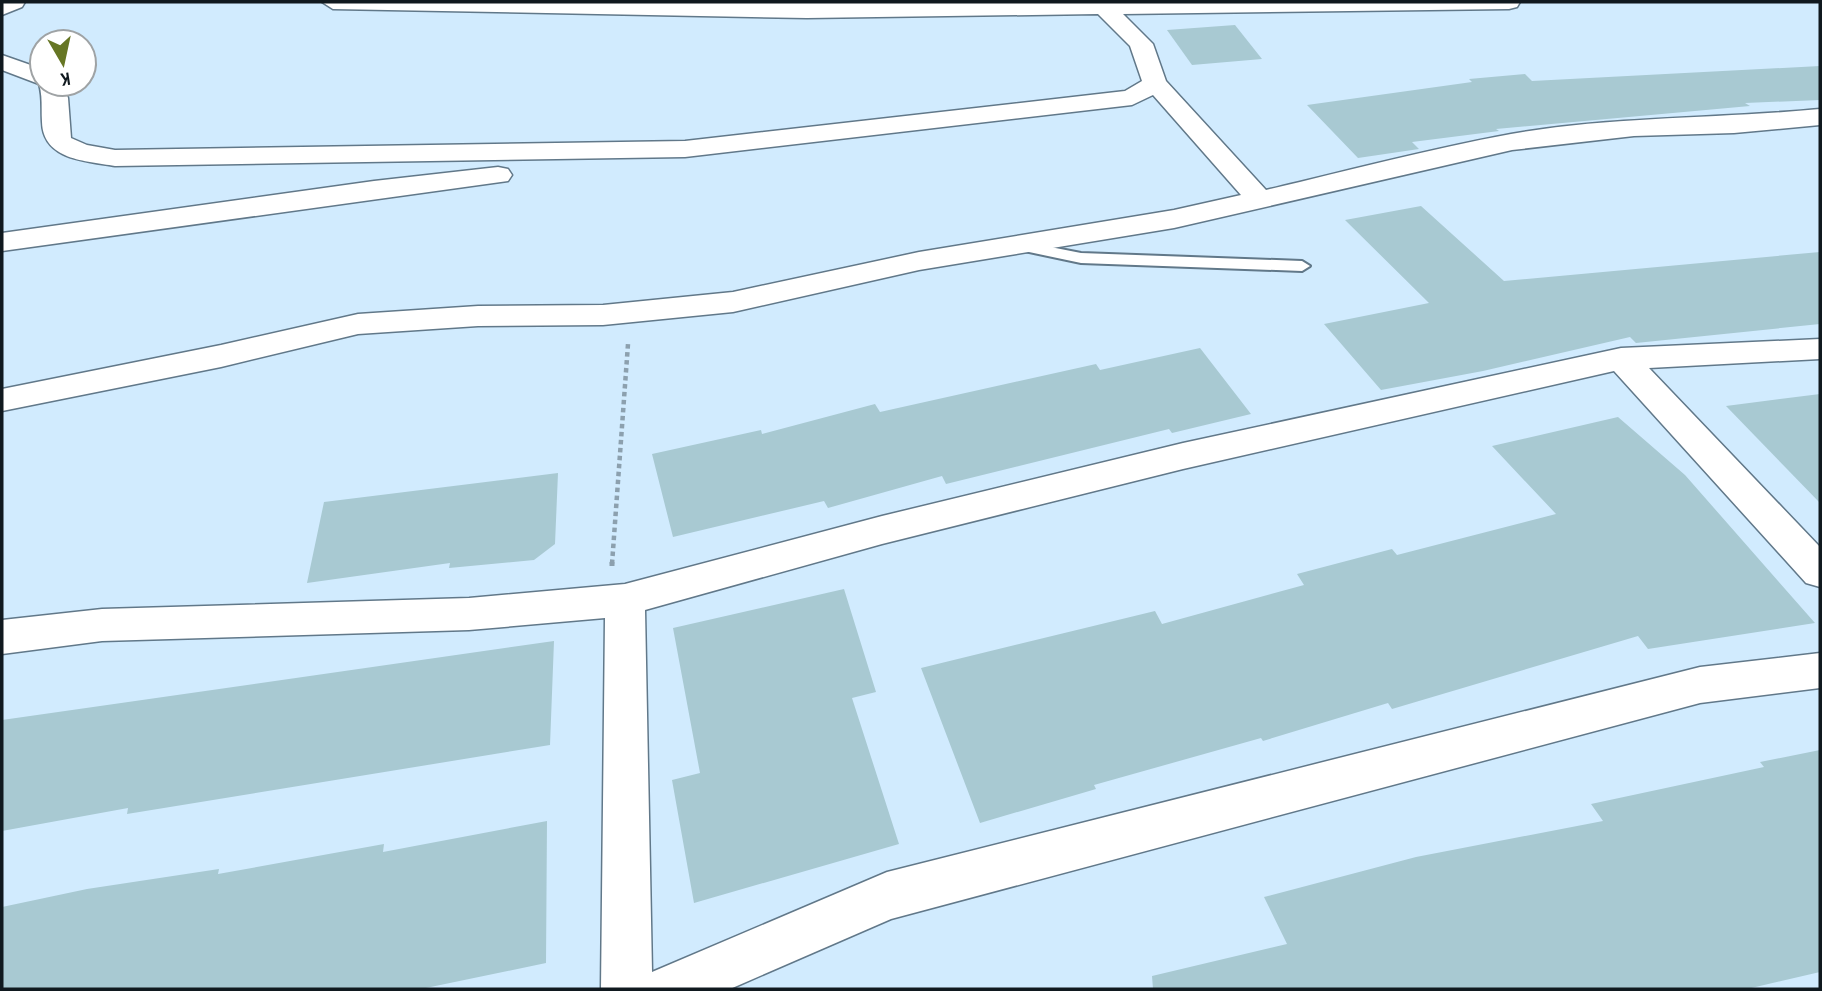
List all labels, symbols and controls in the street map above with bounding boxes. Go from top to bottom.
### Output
north arrow [28,28,98,98]
text: K [58,66,72,90]

